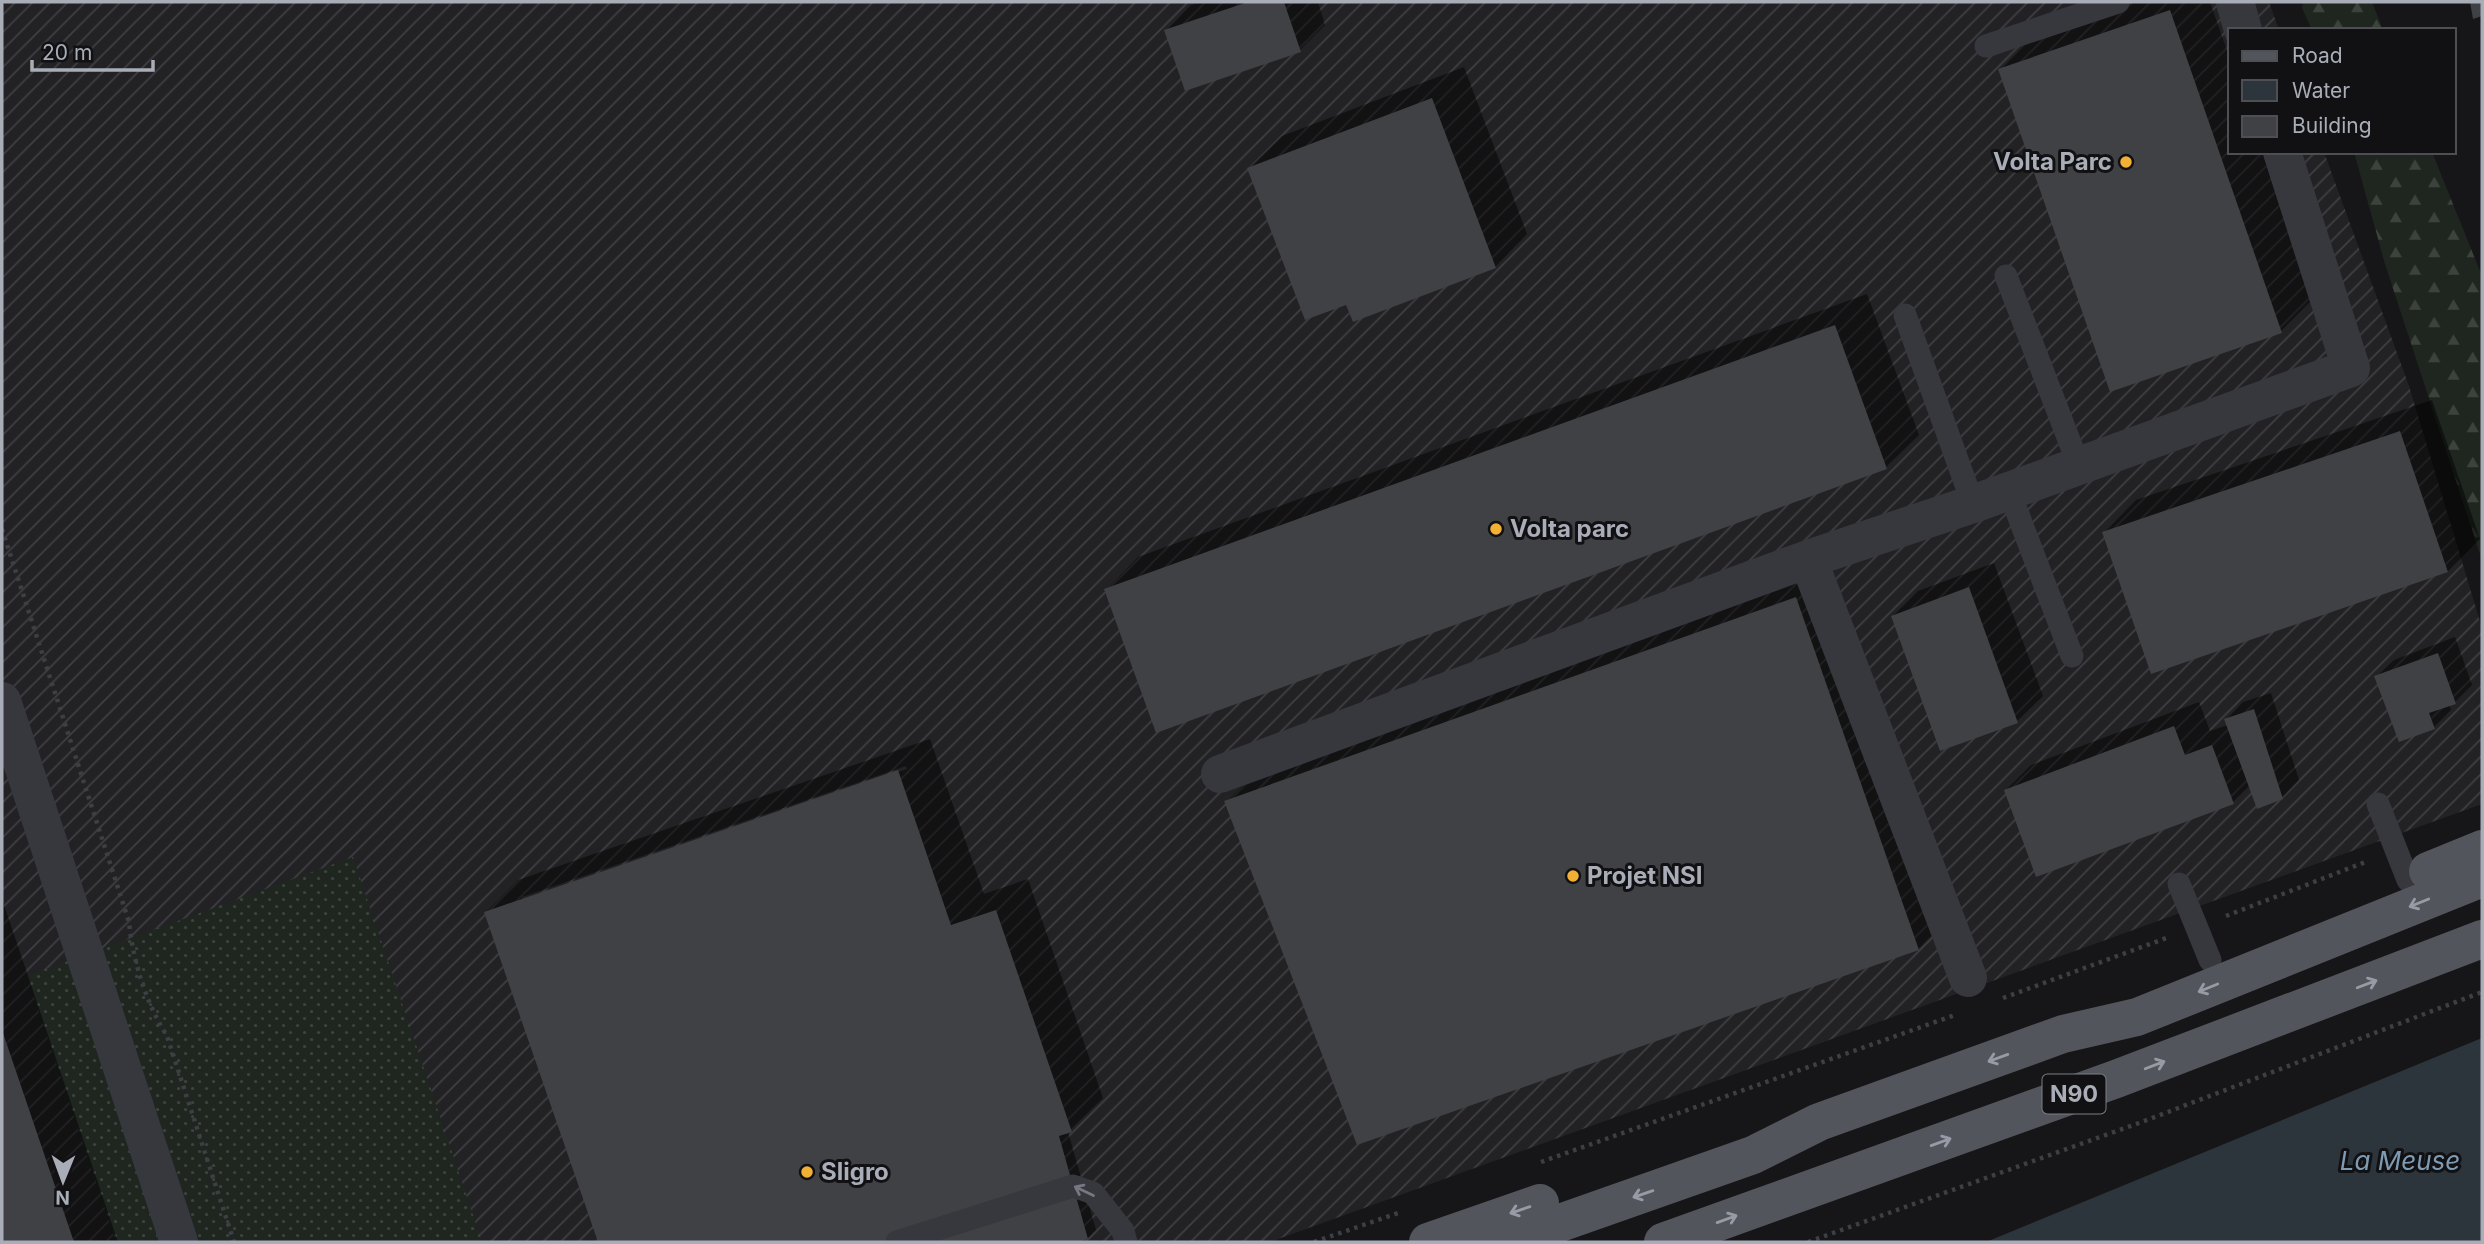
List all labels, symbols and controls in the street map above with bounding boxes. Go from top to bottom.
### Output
scale bar [32,28,152,72]
legend [2228,28,2456,154]
text: 20 m [42,40,92,65]
text: Road [2292,43,2343,68]
text: Water [2292,78,2350,103]
text: Building [2292,113,2372,138]
place label: Volta Parc [1993,147,2112,176]
marker: Volta Parc [2118,154,2134,170]
place label: Volta parc [1510,514,1629,543]
marker: Volta parc [1488,521,1504,537]
place label: Projet NSI [1587,861,1702,890]
marker: Projet NSI [1565,868,1581,884]
one-way arrow [2409,898,2430,911]
one-way arrow [2356,976,2378,989]
one-way arrow [2198,983,2219,996]
one-way arrow [1988,1052,2010,1065]
one-way arrow [2143,1057,2165,1070]
road number: N90 [2042,1074,2106,1114]
one-way arrow [1930,1135,1951,1148]
water label: La Meuse [2340,1145,2460,1176]
north arrow [28,1146,98,1216]
place label: Sligro [821,1157,889,1186]
marker: Sligro [799,1164,815,1180]
one-way arrow [1074,1184,1095,1197]
text: N [55,1186,70,1209]
one-way arrow [1633,1189,1655,1201]
one-way arrow [1510,1205,1532,1217]
one-way arrow [1715,1212,1737,1224]

